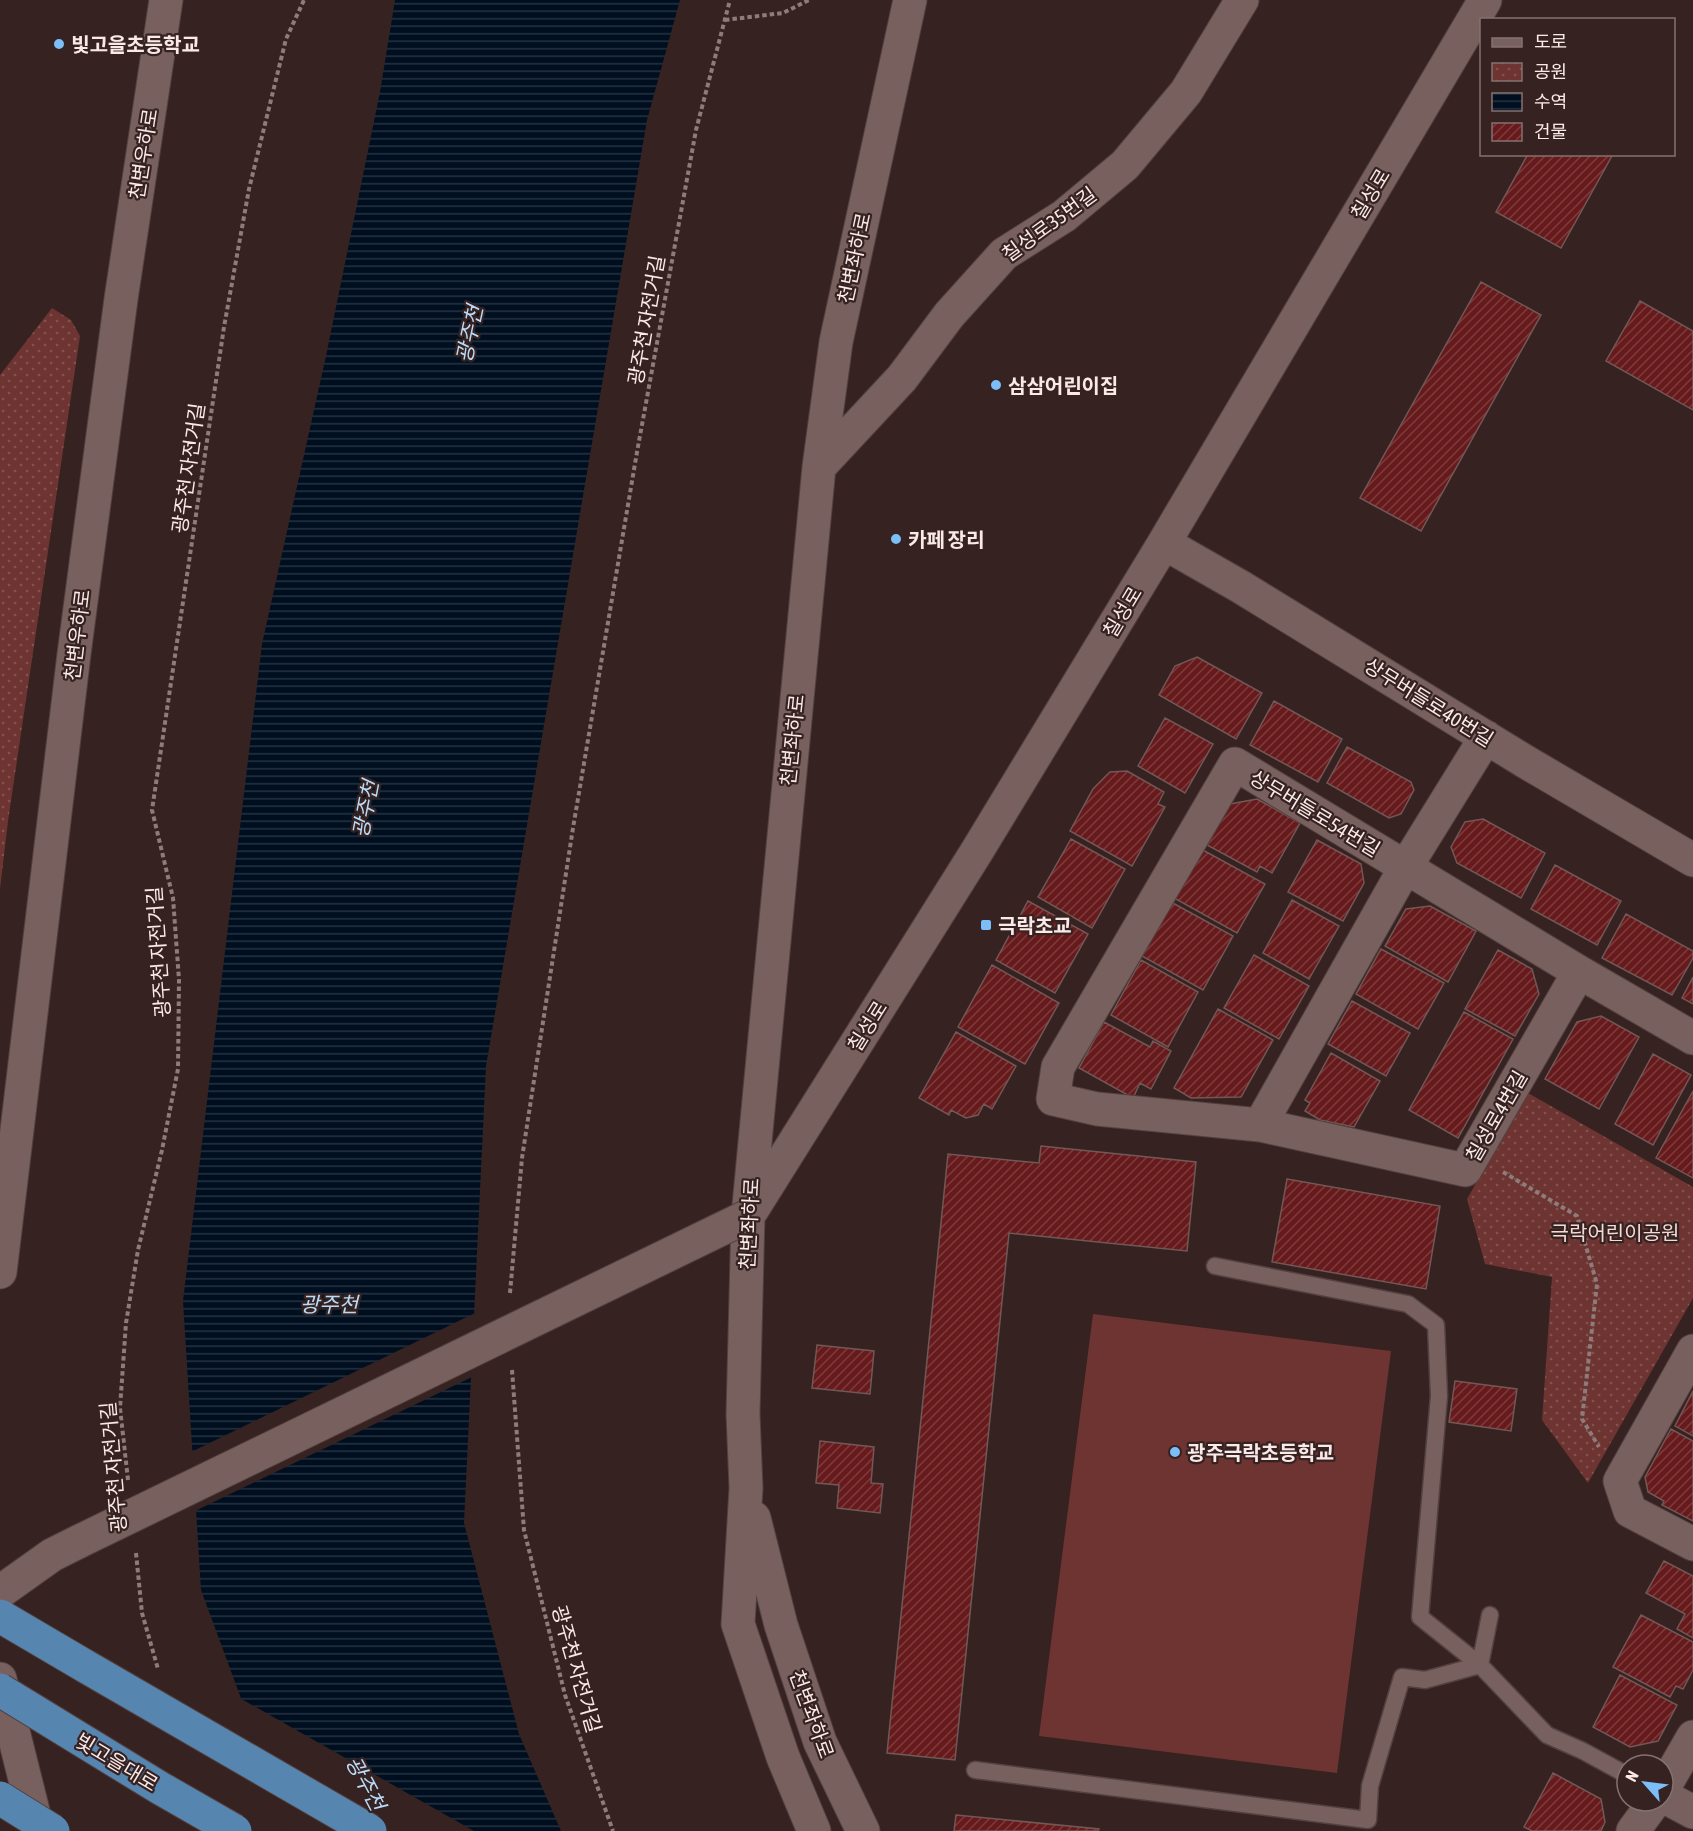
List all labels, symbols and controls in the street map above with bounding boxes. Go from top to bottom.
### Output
legend [1480,18,1675,156]
text: 도로 [1534,31,1567,52]
place label: 빛고을초등학교 [71,33,200,56]
marker: 빛고을초등학교 [52,37,66,51]
text: 공원 [1534,61,1567,82]
text: 수역 [1534,91,1567,112]
street label: 천변우하로 [124,107,162,201]
text: 건물 [1534,121,1567,142]
street label: 칠성로 [1346,164,1394,224]
street label: 칠성로35번길 [997,182,1101,266]
street label: 천변좌하로 [833,211,875,305]
street label: 광주천 자전거길 [623,253,669,387]
water label: 광주천 [451,301,487,365]
place label: 삼삼어린이집 [1008,374,1118,397]
marker: 삼삼어린이집 [989,378,1003,392]
street label: 광주천 자전거길 [167,401,209,535]
place label: 카페 장리 [908,528,984,551]
marker: 카페 장리 [889,532,903,546]
street label: 칠성로 [1098,582,1146,642]
street label: 천변우하로 [60,588,94,682]
street label: 상무버들로40번길 [1360,653,1498,751]
street label: 천변좌하로 [776,693,808,787]
street label: 상무버들로54번길 [1246,765,1384,861]
water label: 광주천 [348,776,383,840]
street label: 광주천 자전거길 [142,886,174,1018]
place label: 극락초교 [998,914,1072,937]
marker: 극락초교 [979,918,993,932]
street label: 칠성로 [843,996,891,1056]
street label: 칠성로4번길 [1461,1066,1531,1166]
street label: 천변좌하로 [735,1177,763,1271]
park label: 극락어린이공원 [1551,1221,1679,1244]
water label: 광주천 [300,1292,361,1316]
street label: 광주천 자전거길 [96,1400,130,1534]
place label: 광주극락초등학교 [1187,1441,1334,1464]
marker: 광주극락초등학교 [1168,1445,1182,1459]
street label: 광주천 자전거길 [548,1603,606,1735]
street label: 천변좌하로 [785,1667,839,1761]
street label: 빛고을대로 [72,1728,162,1796]
water label: 광주천 [342,1752,391,1817]
north arrow [1615,1753,1675,1813]
text: N [1622,1768,1642,1784]

